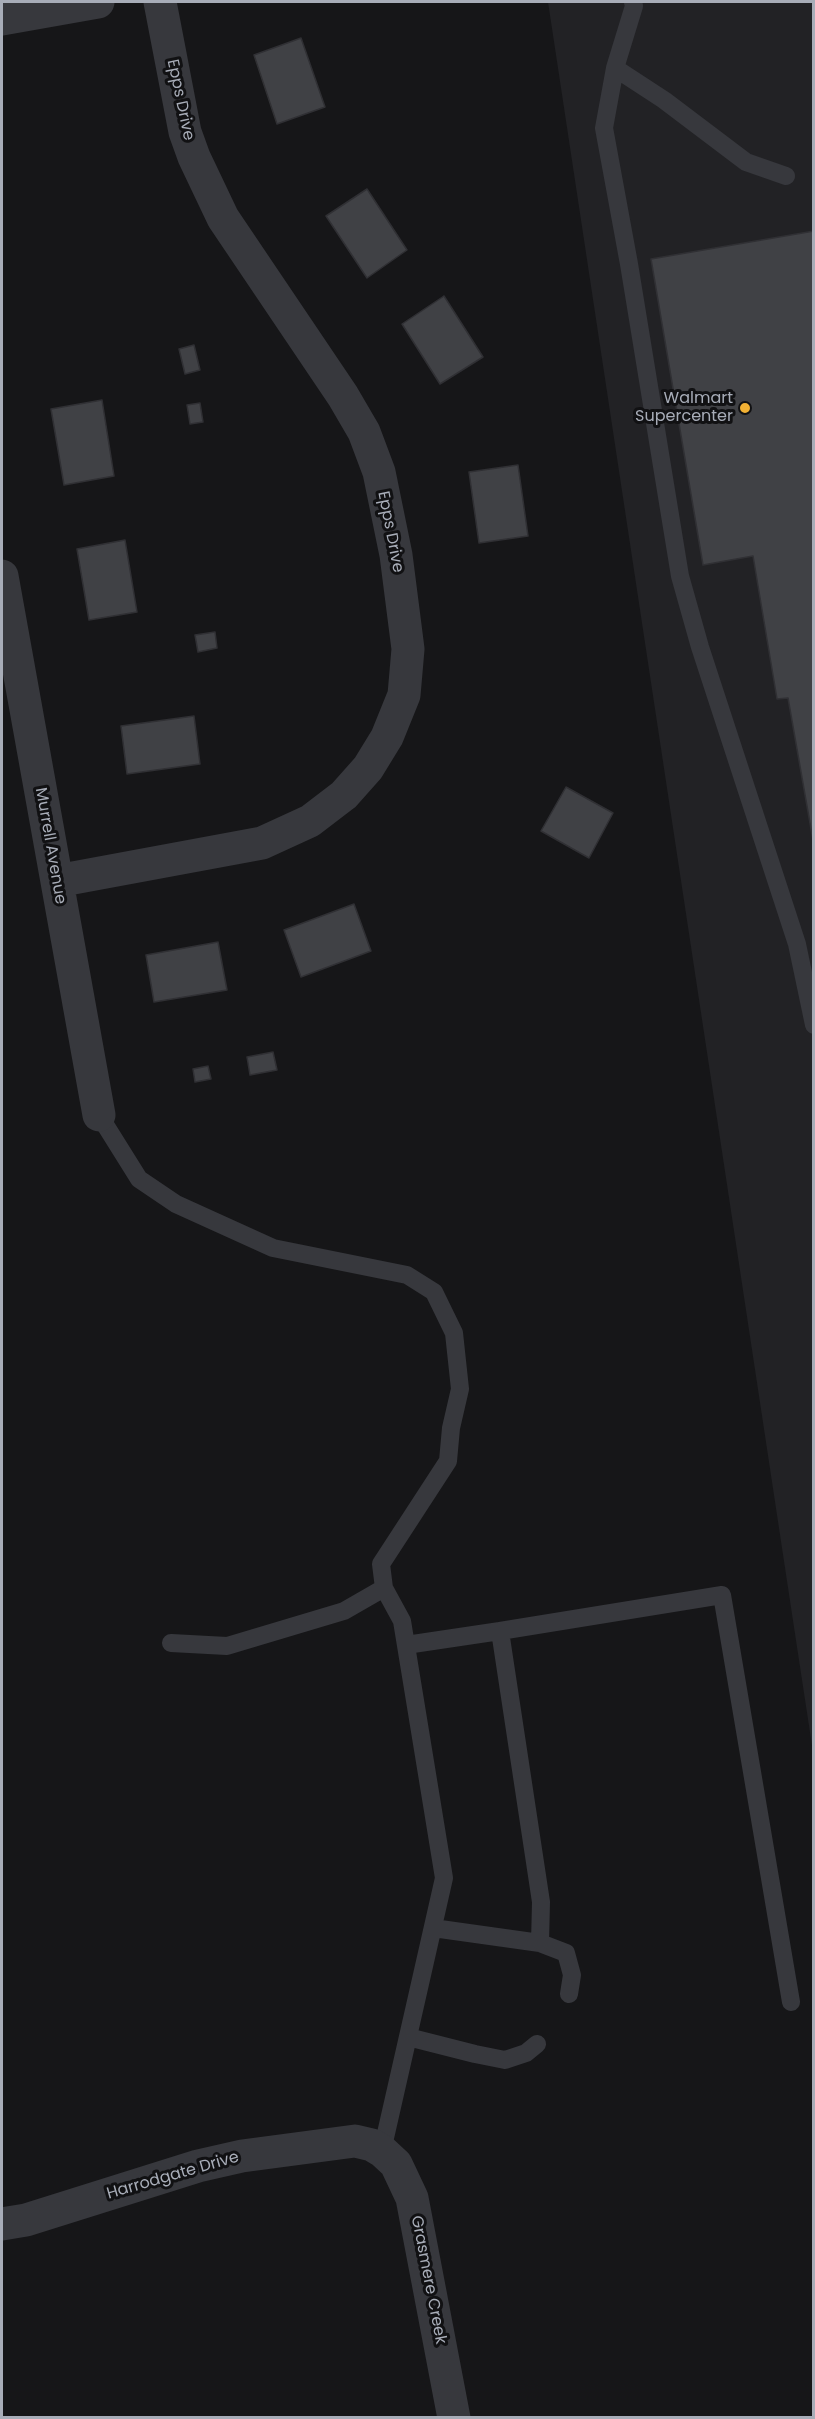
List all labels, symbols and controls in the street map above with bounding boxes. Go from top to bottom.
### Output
street label: Epps Drive [162,58,198,142]
place label: Walmart Supercenter [635,389,733,427]
marker: Walmart Supercenter [738,401,752,415]
street label: Epps Drive [373,490,407,574]
street label: Murrell Avenue [30,786,70,906]
street label: Harrodgate Drive [105,2148,241,2204]
street label: Grasmere Creek [406,2214,450,2346]

